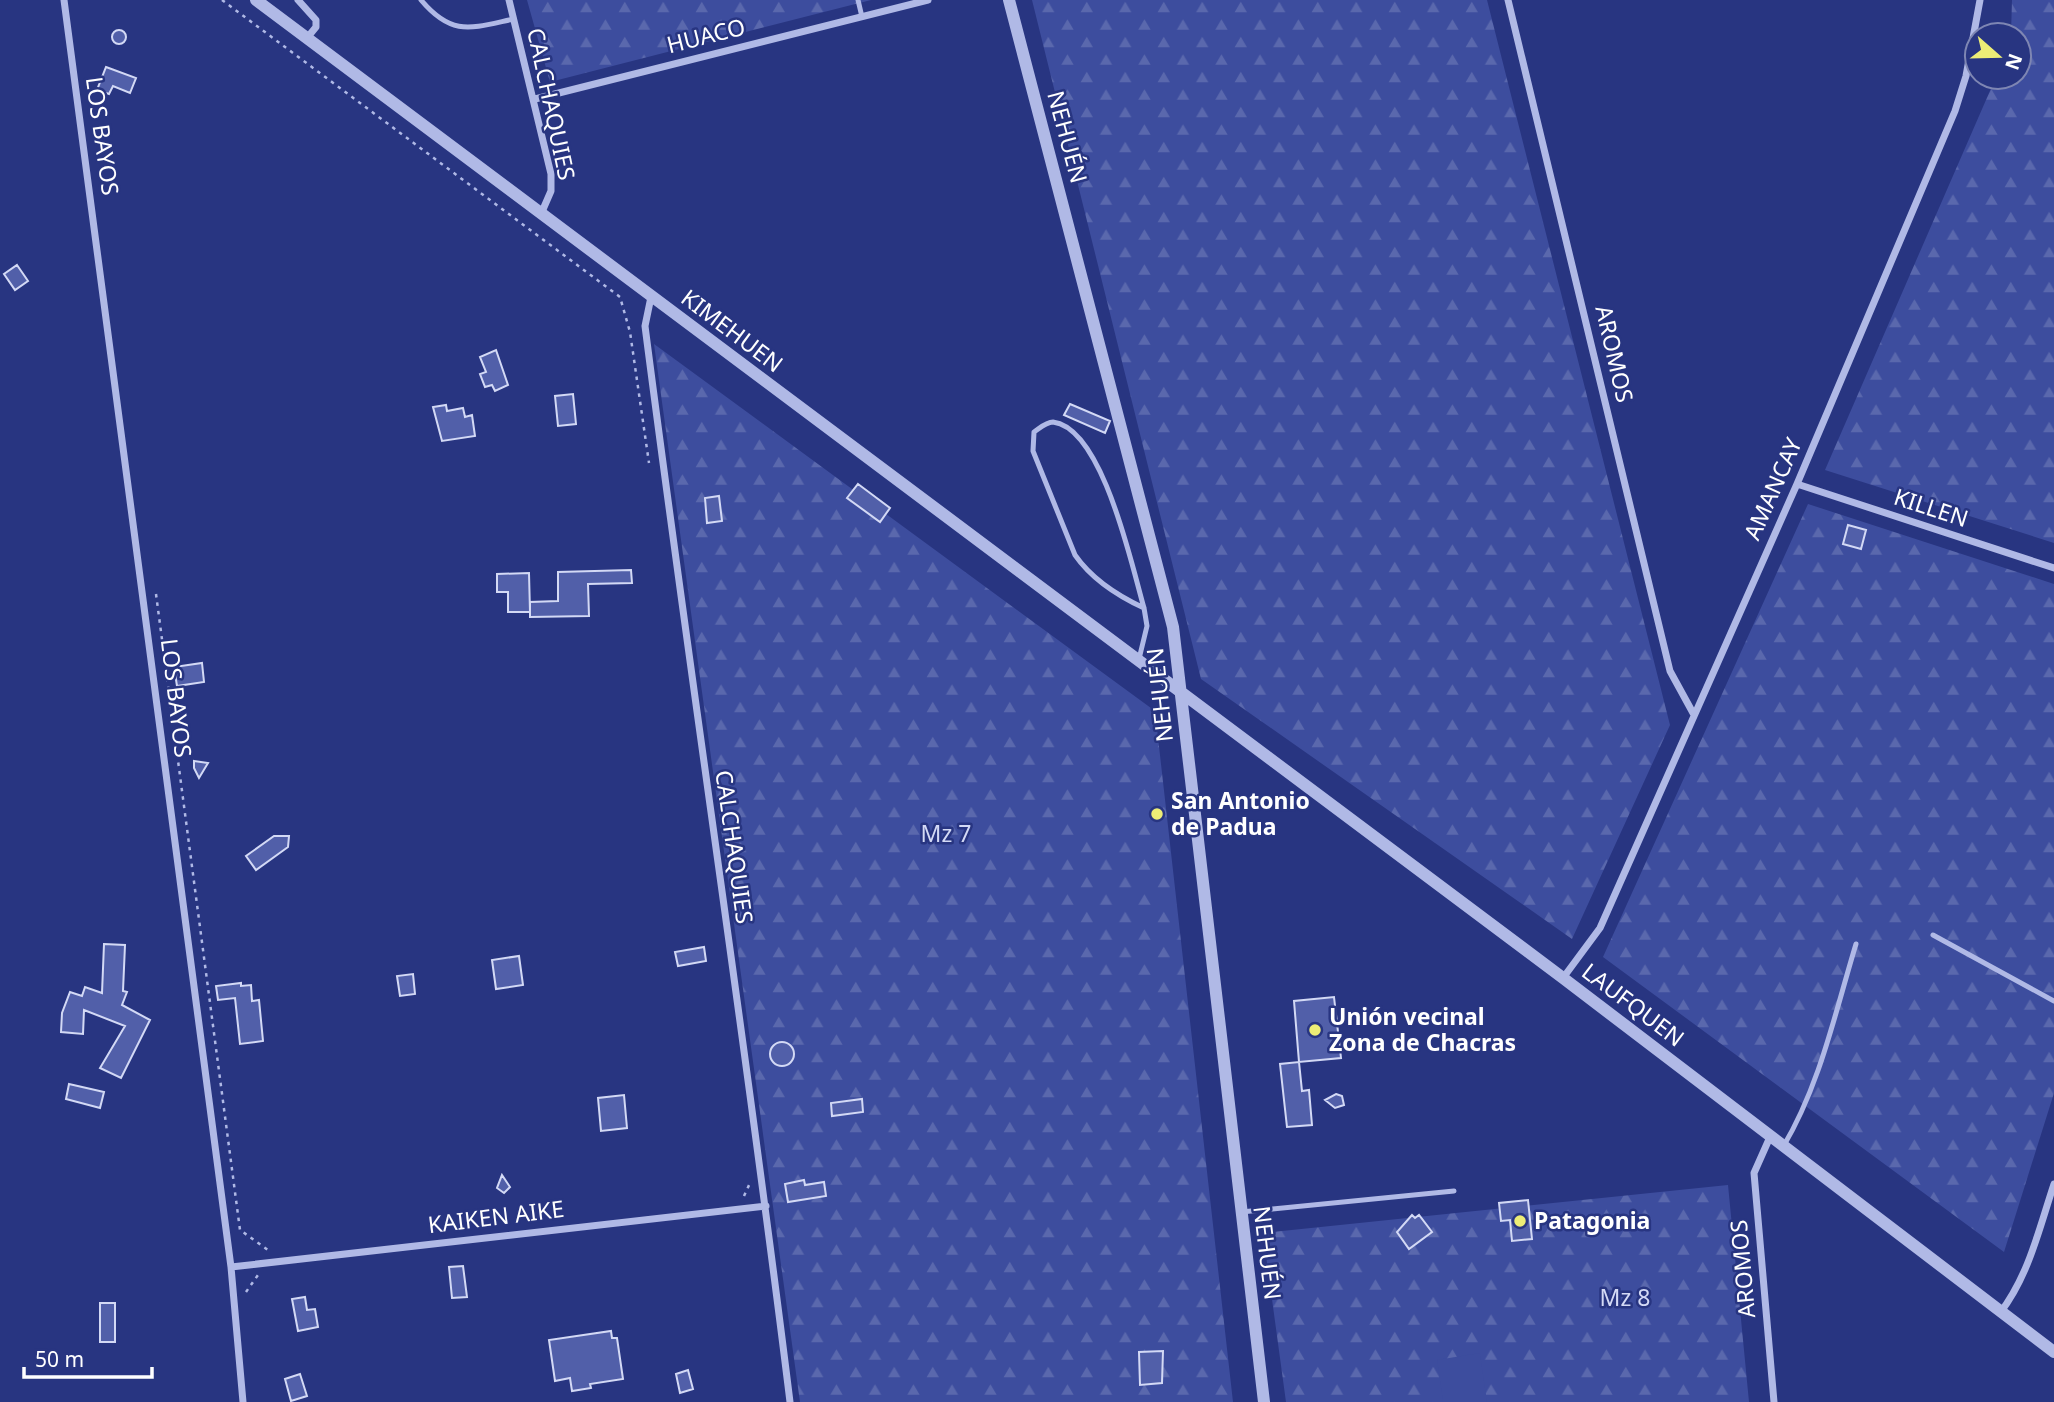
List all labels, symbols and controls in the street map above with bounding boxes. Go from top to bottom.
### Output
street label: HUACO [663,10,748,60]
north arrow [1963,21,2033,91]
street label: CALCHAQUIES [520,25,584,183]
text: N [1999,50,2029,74]
street label: LOS BAYOS [79,74,127,197]
street label: NEHUÉN [1040,87,1096,186]
street label: KIMEHUEN [675,281,790,379]
street label: AROMOS [1588,302,1642,405]
street label: AMANCAY [1735,432,1809,545]
street label: KILLEN [1890,480,1973,534]
street label: LOS BAYOS [154,637,200,759]
street label: NEHUÉN [1138,646,1180,744]
street label: CALCHAQUIES [708,768,762,926]
place label: San Antonio de Padua [1171,784,1310,842]
marker: San Antonio de Padua [1149,806,1165,822]
park label: Mz 7 [921,817,971,849]
street label: LAUFQUEN [1576,955,1691,1053]
place label: Unión vecinal Zona de Chacras [1329,1000,1516,1058]
marker: Unión vecinal Zona de Chacras [1307,1022,1323,1038]
street label: KAIKEN AIKE [426,1192,566,1240]
street label: NEHUÉN [1246,1204,1290,1302]
place label: Patagonia [1534,1204,1650,1236]
marker: Patagonia [1512,1213,1528,1229]
street label: AROMOS [1722,1219,1762,1320]
park label: Mz 8 [1600,1281,1650,1313]
scale bar [24,1336,152,1380]
text: 50 m [35,1345,84,1373]

